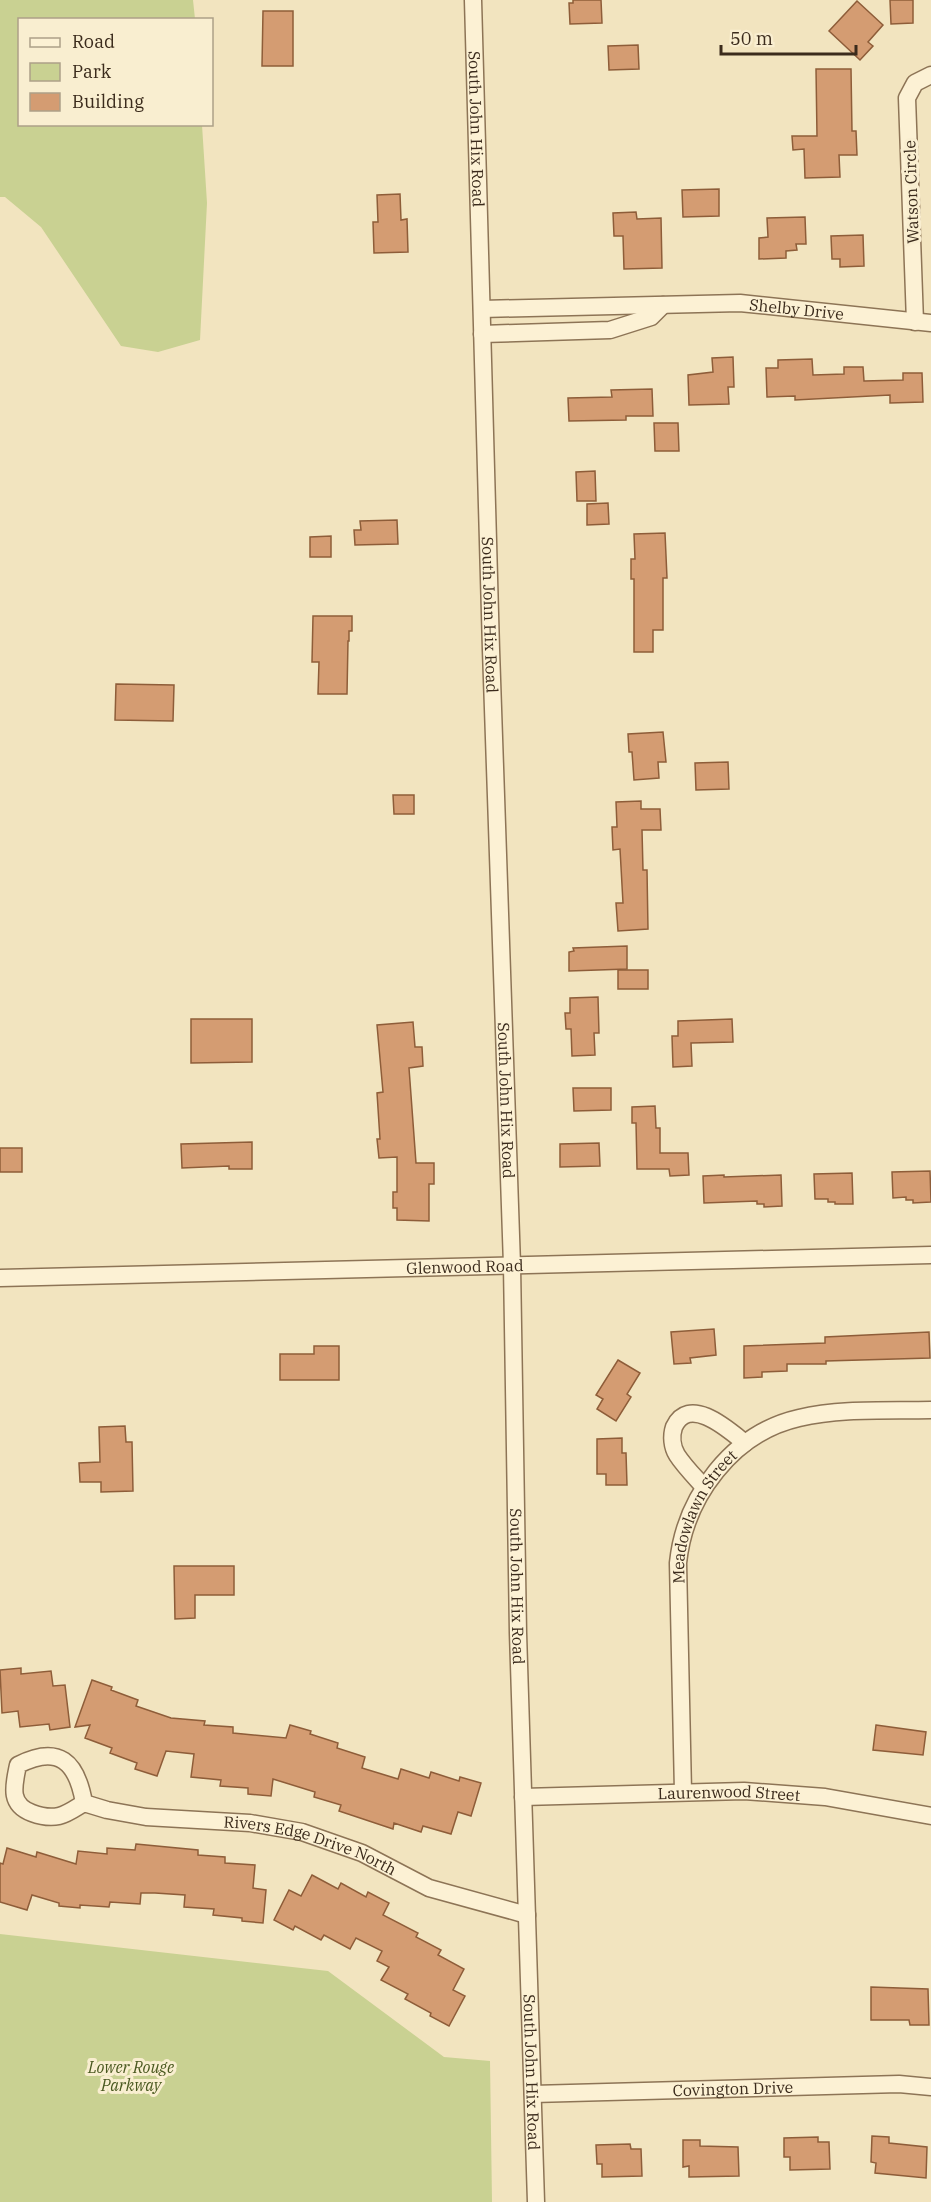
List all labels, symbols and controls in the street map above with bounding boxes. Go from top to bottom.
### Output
legend [18,18,213,126]
scale bar [721,18,856,56]
text: 50 m [730,27,773,50]
text: Road [72,30,115,53]
street label: South John Hix Road [464,51,489,208]
text: Park [72,60,112,83]
text: Building [72,90,144,113]
street label: Watson Circle [899,140,923,244]
street label: Shelby Drive [748,294,845,324]
street label: South John Hix Road [478,536,502,694]
street label: South John Hix Road [494,1022,519,1179]
street label: Glenwood Road [406,1255,524,1278]
street label: Meadowlawn Street [668,1445,741,1584]
street label: South John Hix Road [506,1508,529,1665]
street label: Laurenwood Street [657,1781,801,1805]
street label: Rivers Edge Drive North [223,1811,400,1879]
street label: South John Hix Road [519,1994,544,2151]
park label: Lower Rouge Parkway [87,2057,174,2095]
street label: Covington Drive [672,2077,794,2100]

